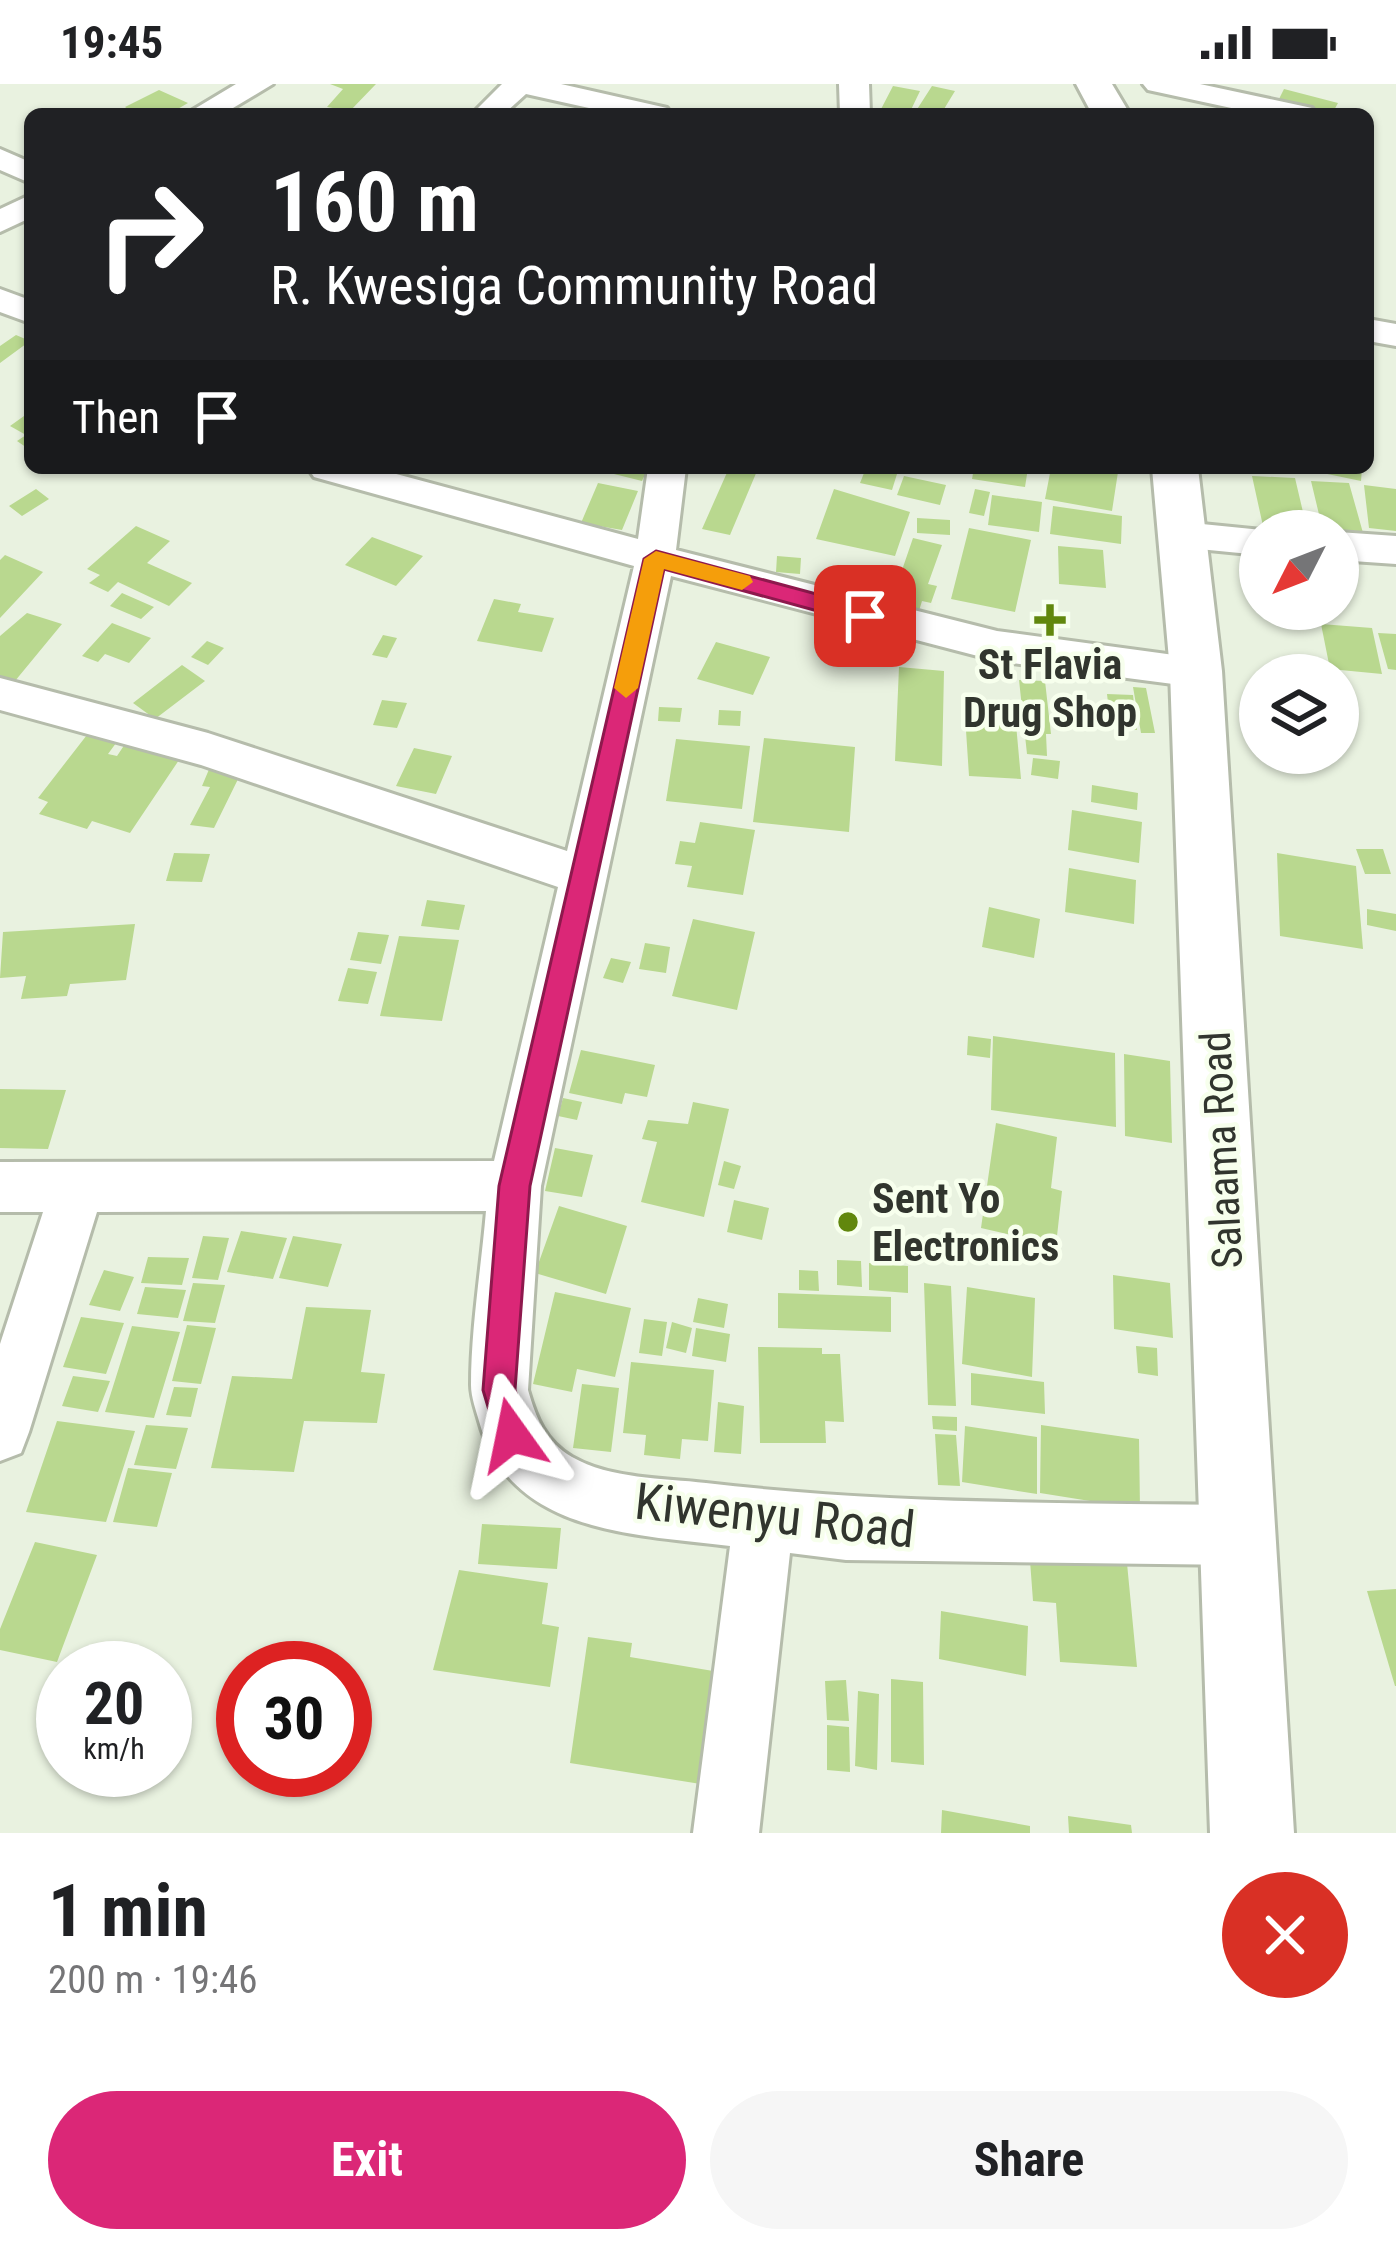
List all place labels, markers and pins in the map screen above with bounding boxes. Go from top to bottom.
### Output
pin [814,565,916,667]
marker: St Flavia Drug Shop [1037,607,1063,633]
place label: St Flavia Drug Shop [963,640,1137,737]
place label: Sent Yo Electronics [872,1174,1059,1271]
marker: Sent Yo Electronics [835,1209,861,1235]

